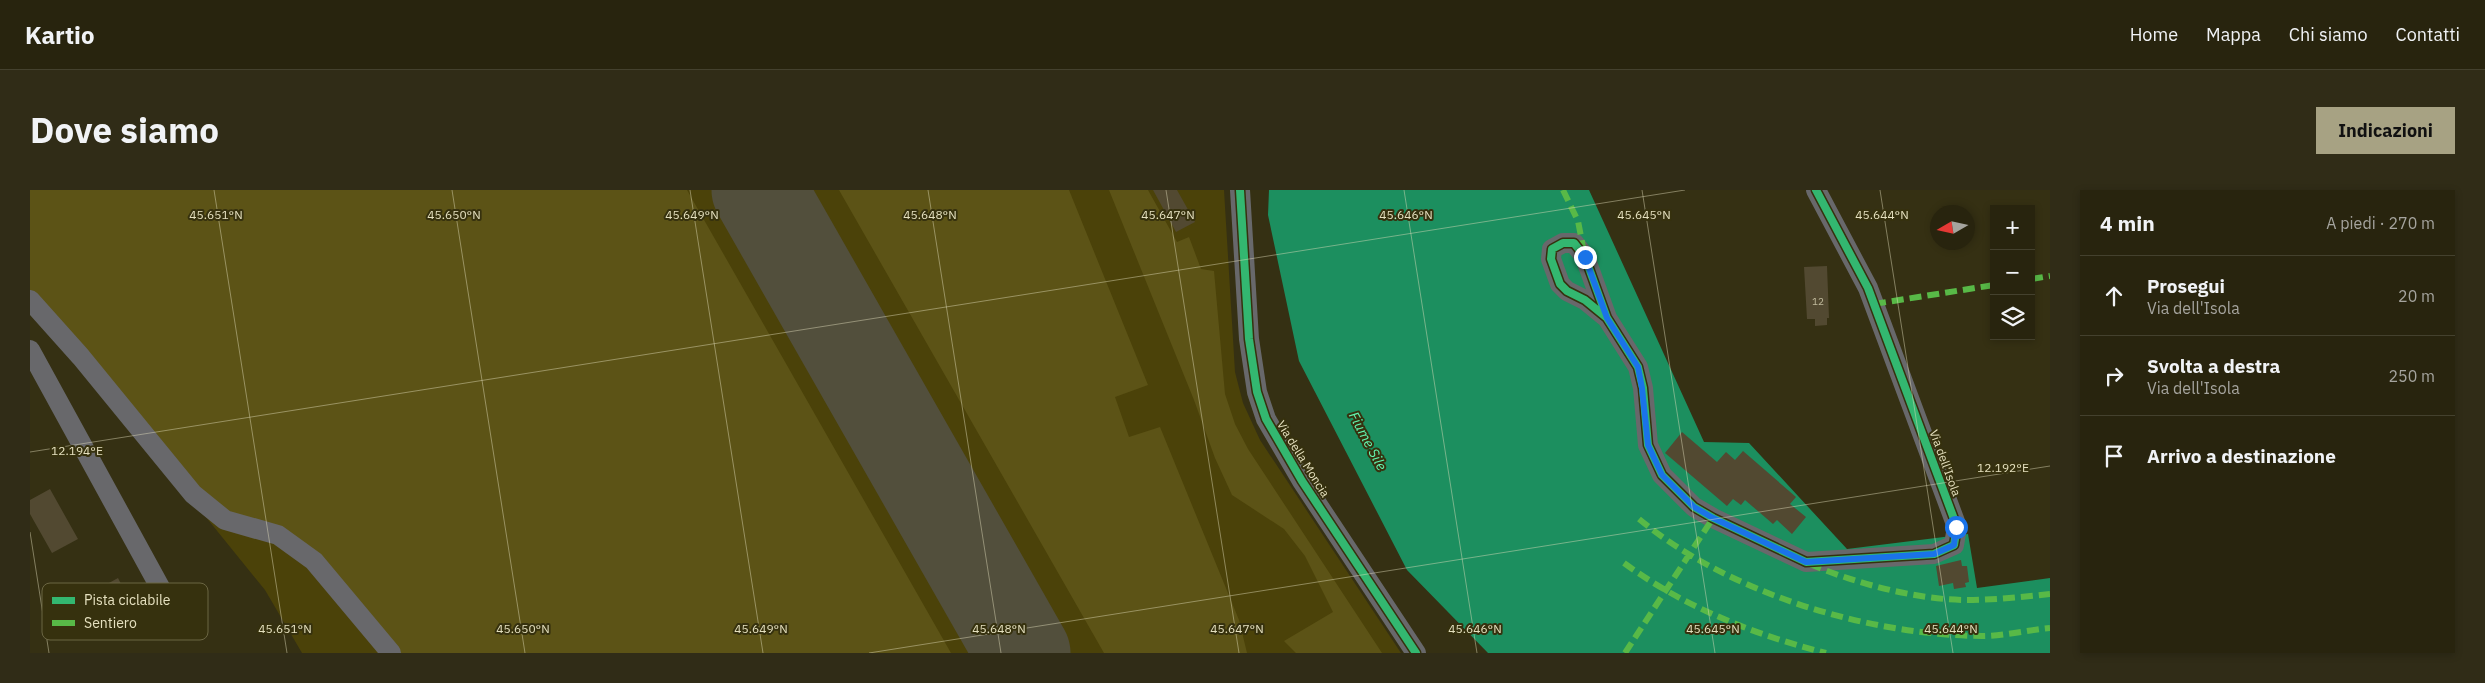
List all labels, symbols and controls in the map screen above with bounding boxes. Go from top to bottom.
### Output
text: Kartio [25,19,95,51]
text: Home [2130,23,2178,46]
text: Mappa [2206,23,2261,46]
text: Chi siamo [2289,23,2368,46]
text: Contatti [2396,23,2460,46]
text: Dove siamo [30,107,219,153]
button: Indicazioni [2316,107,2455,154]
north arrow [1930,205,1975,250]
map controls [1990,205,2035,340]
button: + [1990,205,2035,250]
text: 45.651°N [189,207,243,222]
text: 45.650°N [427,207,481,222]
text: 45.649°N [665,207,719,222]
text: 45.648°N [903,207,957,222]
text: 45.647°N [1141,207,1195,222]
text: 45.646°N [1379,207,1433,222]
text: 45.645°N [1617,207,1671,222]
text: 45.644°N [1855,207,1909,222]
text: 4 min [2100,209,2155,237]
text: A piedi · 270 m [2326,213,2435,233]
route end [1574,246,1597,269]
button: − [1990,250,2035,295]
text: Prosegui [2147,274,2225,298]
icon: ahead [2100,282,2128,310]
text: 20 m [2398,286,2435,306]
house number: 12 [1812,295,1824,308]
button: layers [1990,295,2035,340]
text: Via dell'Isola [2147,298,2240,318]
text: Svolta a destra [2147,354,2280,378]
icon: right [2100,362,2128,390]
text: 250 m [2388,366,2435,386]
text: Via dell'Isola [2147,378,2240,398]
water label: Fiume Sile [1345,408,1391,474]
street label: Via della Moncia [1274,418,1333,500]
street label: Via dell'Isola [1927,428,1965,499]
icon: arrive [2100,442,2128,470]
text: 12.194°E [51,443,103,458]
text: Arrivo a destinazione [2147,444,2336,468]
text: 12.192°E [1977,460,2029,475]
route start [1945,516,1968,539]
legend [42,583,208,640]
text: Pista ciclabile [84,591,171,609]
text: Sentiero [84,614,137,632]
text: 45.651°N [258,621,312,636]
text: 45.650°N [496,621,550,636]
text: 45.649°N [734,621,788,636]
text: 45.648°N [972,621,1026,636]
text: 45.647°N [1210,621,1264,636]
text: 45.646°N [1448,621,1502,636]
text: 45.645°N [1686,621,1740,636]
text: 45.644°N [1924,621,1978,636]

